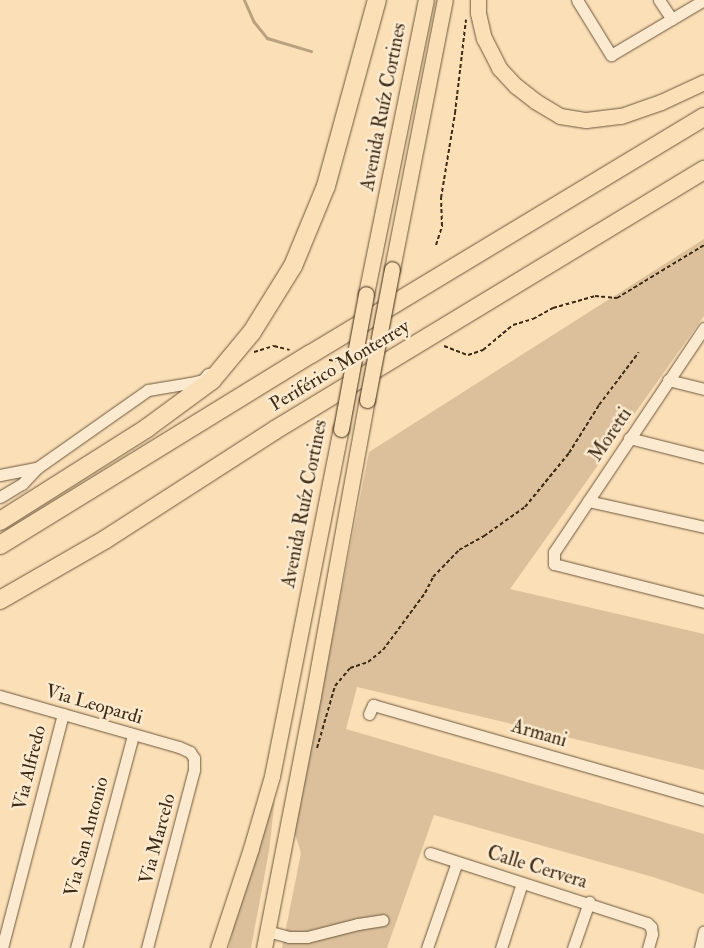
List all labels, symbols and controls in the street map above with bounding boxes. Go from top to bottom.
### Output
street label: Avenida Ruíz Cortines [357,21,411,193]
street label: Periférico Monterrey [266,315,414,417]
street label: Moretti [585,404,637,466]
street label: Avenida Ruíz Cortines [278,418,332,590]
street label: Via Leopardi [43,680,145,730]
street label: Armani [509,715,569,753]
street label: Via Alfredo [8,723,52,813]
street label: Via San Antonio [60,774,114,900]
street label: Via Marcelo [135,791,181,887]
street label: Calle Cervera [484,842,590,894]

